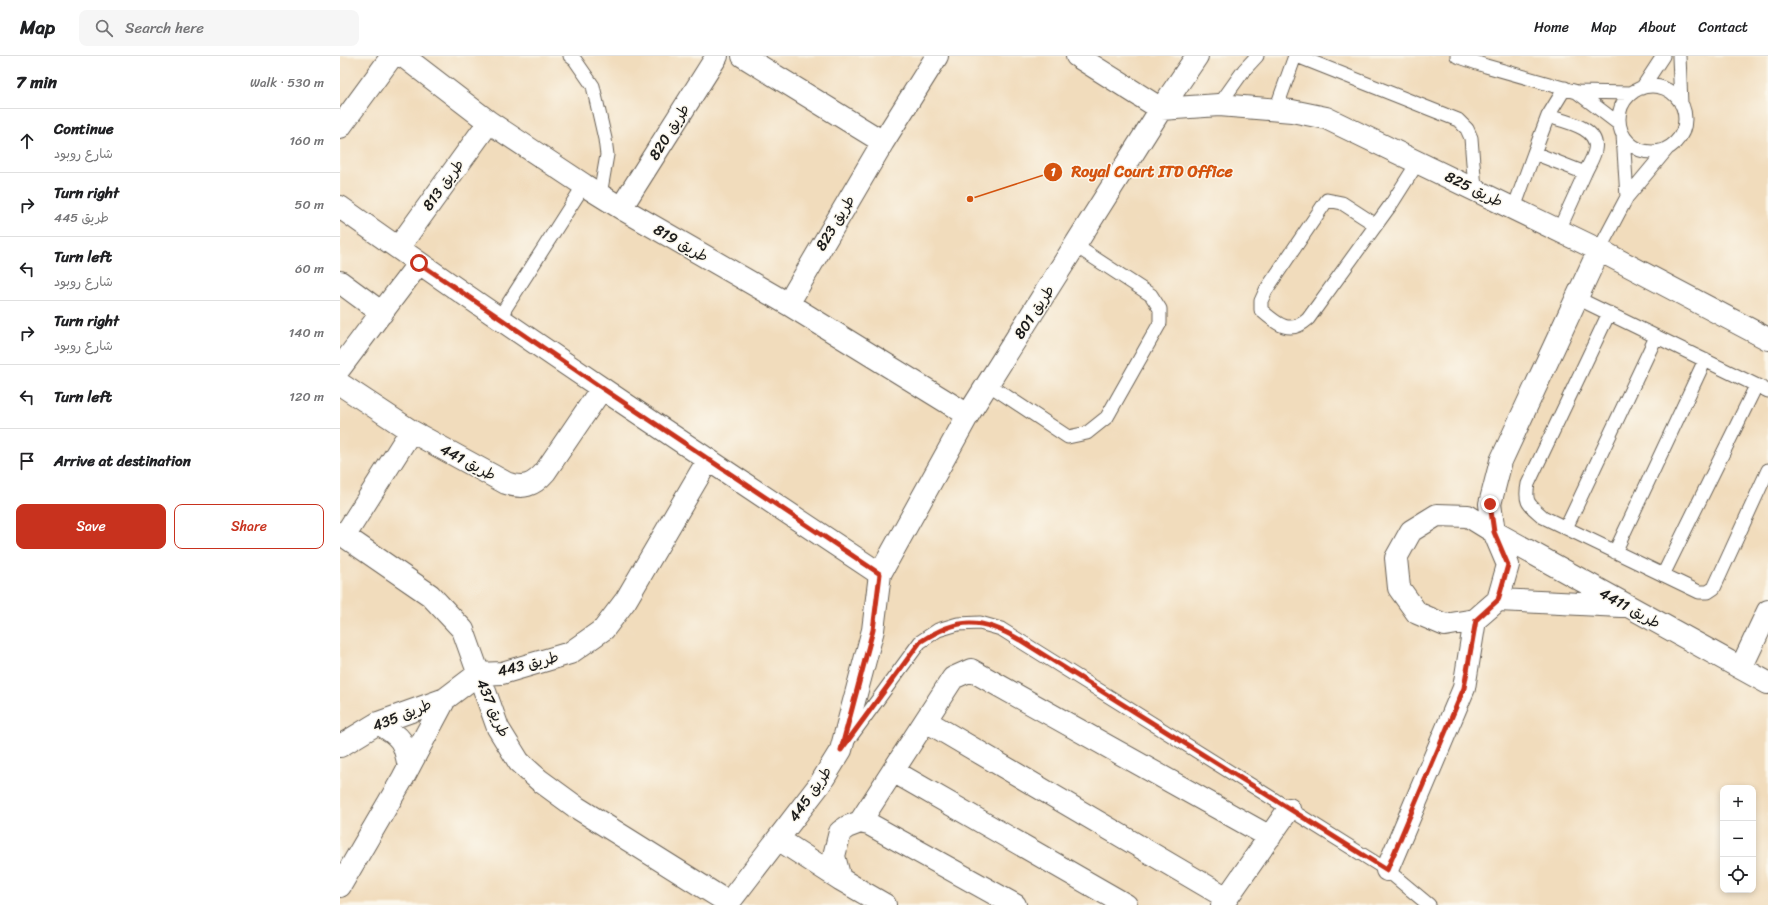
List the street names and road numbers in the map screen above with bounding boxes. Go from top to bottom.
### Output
street label: طريق 820 [641,99,697,165]
street label: طريق 813 [415,153,471,217]
street label: طريق 825 [1440,164,1508,214]
street label: طريق 823 [808,190,862,256]
street label: طريق 819 [648,217,714,269]
street label: طريق 801 [1007,280,1061,344]
street label: طريق 441 [435,436,501,488]
street label: طريق 4411 [1594,580,1666,636]
street label: طريق 443 [495,644,561,684]
street label: طريق 437 [469,675,517,741]
street label: طريق 435 [368,691,436,739]
street label: طريق 445 [781,761,839,827]

